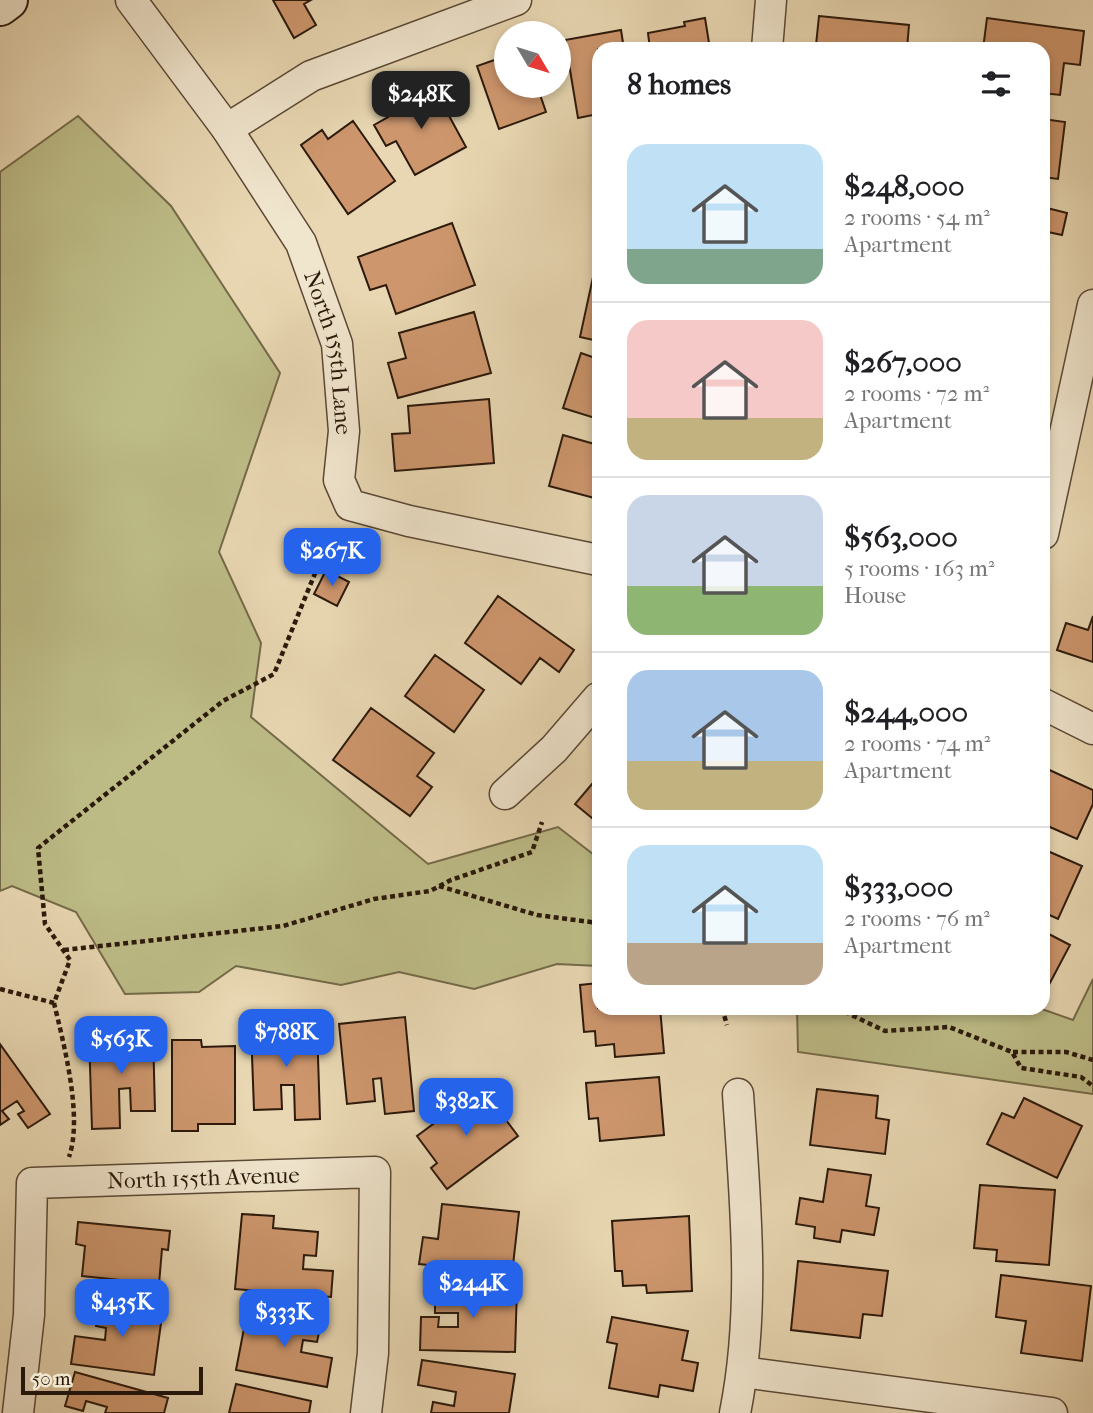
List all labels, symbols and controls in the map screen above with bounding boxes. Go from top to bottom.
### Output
north arrow [494,21,570,98]
map controls [494,21,571,98]
icon: filters [977,65,1015,103]
text: 8 homes [627,67,731,102]
pin: $248K [372,72,470,131]
text: $248K [388,80,454,107]
text: $248,000 [844,169,965,204]
icon: home [683,172,767,256]
text: 2 rooms · 54 m² [844,204,990,231]
text: Apartment [844,231,952,258]
street label: North 155th Lane [298,267,358,436]
text: $267,000 [844,345,962,380]
icon: home [683,348,767,432]
text: 2 rooms · 72 m² [844,380,989,407]
text: Apartment [844,407,952,434]
text: $563,000 [844,520,958,555]
icon: home [683,523,767,607]
pin: $267K [283,528,381,588]
text: $267K [300,537,364,564]
text: 5 rooms · 163 m² [844,555,994,582]
text: House [844,582,906,609]
text: $244,000 [844,695,968,730]
icon: home [683,698,767,782]
text: 2 rooms · 74 m² [844,730,990,757]
text: Apartment [844,757,952,784]
text: $333,000 [844,870,953,905]
icon: home [683,873,767,957]
text: 2 rooms · 76 m² [844,905,990,932]
text: Apartment [844,932,952,959]
pin: $788K [237,1010,335,1069]
pin: $563K [72,1016,170,1076]
text: $788K [254,1018,318,1045]
text: $563K [90,1025,152,1052]
pin: $382K [417,1078,515,1138]
text: $382K [435,1087,497,1114]
street label: North 155th Avenue [106,1161,300,1194]
pin: $244K [424,1260,522,1320]
text: $244K [439,1269,507,1296]
pin: $435K [73,1280,171,1339]
text: $435K [91,1288,153,1315]
pin: $333K [235,1290,333,1349]
text: $333K [255,1298,313,1325]
scale bar [21,1364,203,1396]
text: 50 m [32,1368,71,1390]

